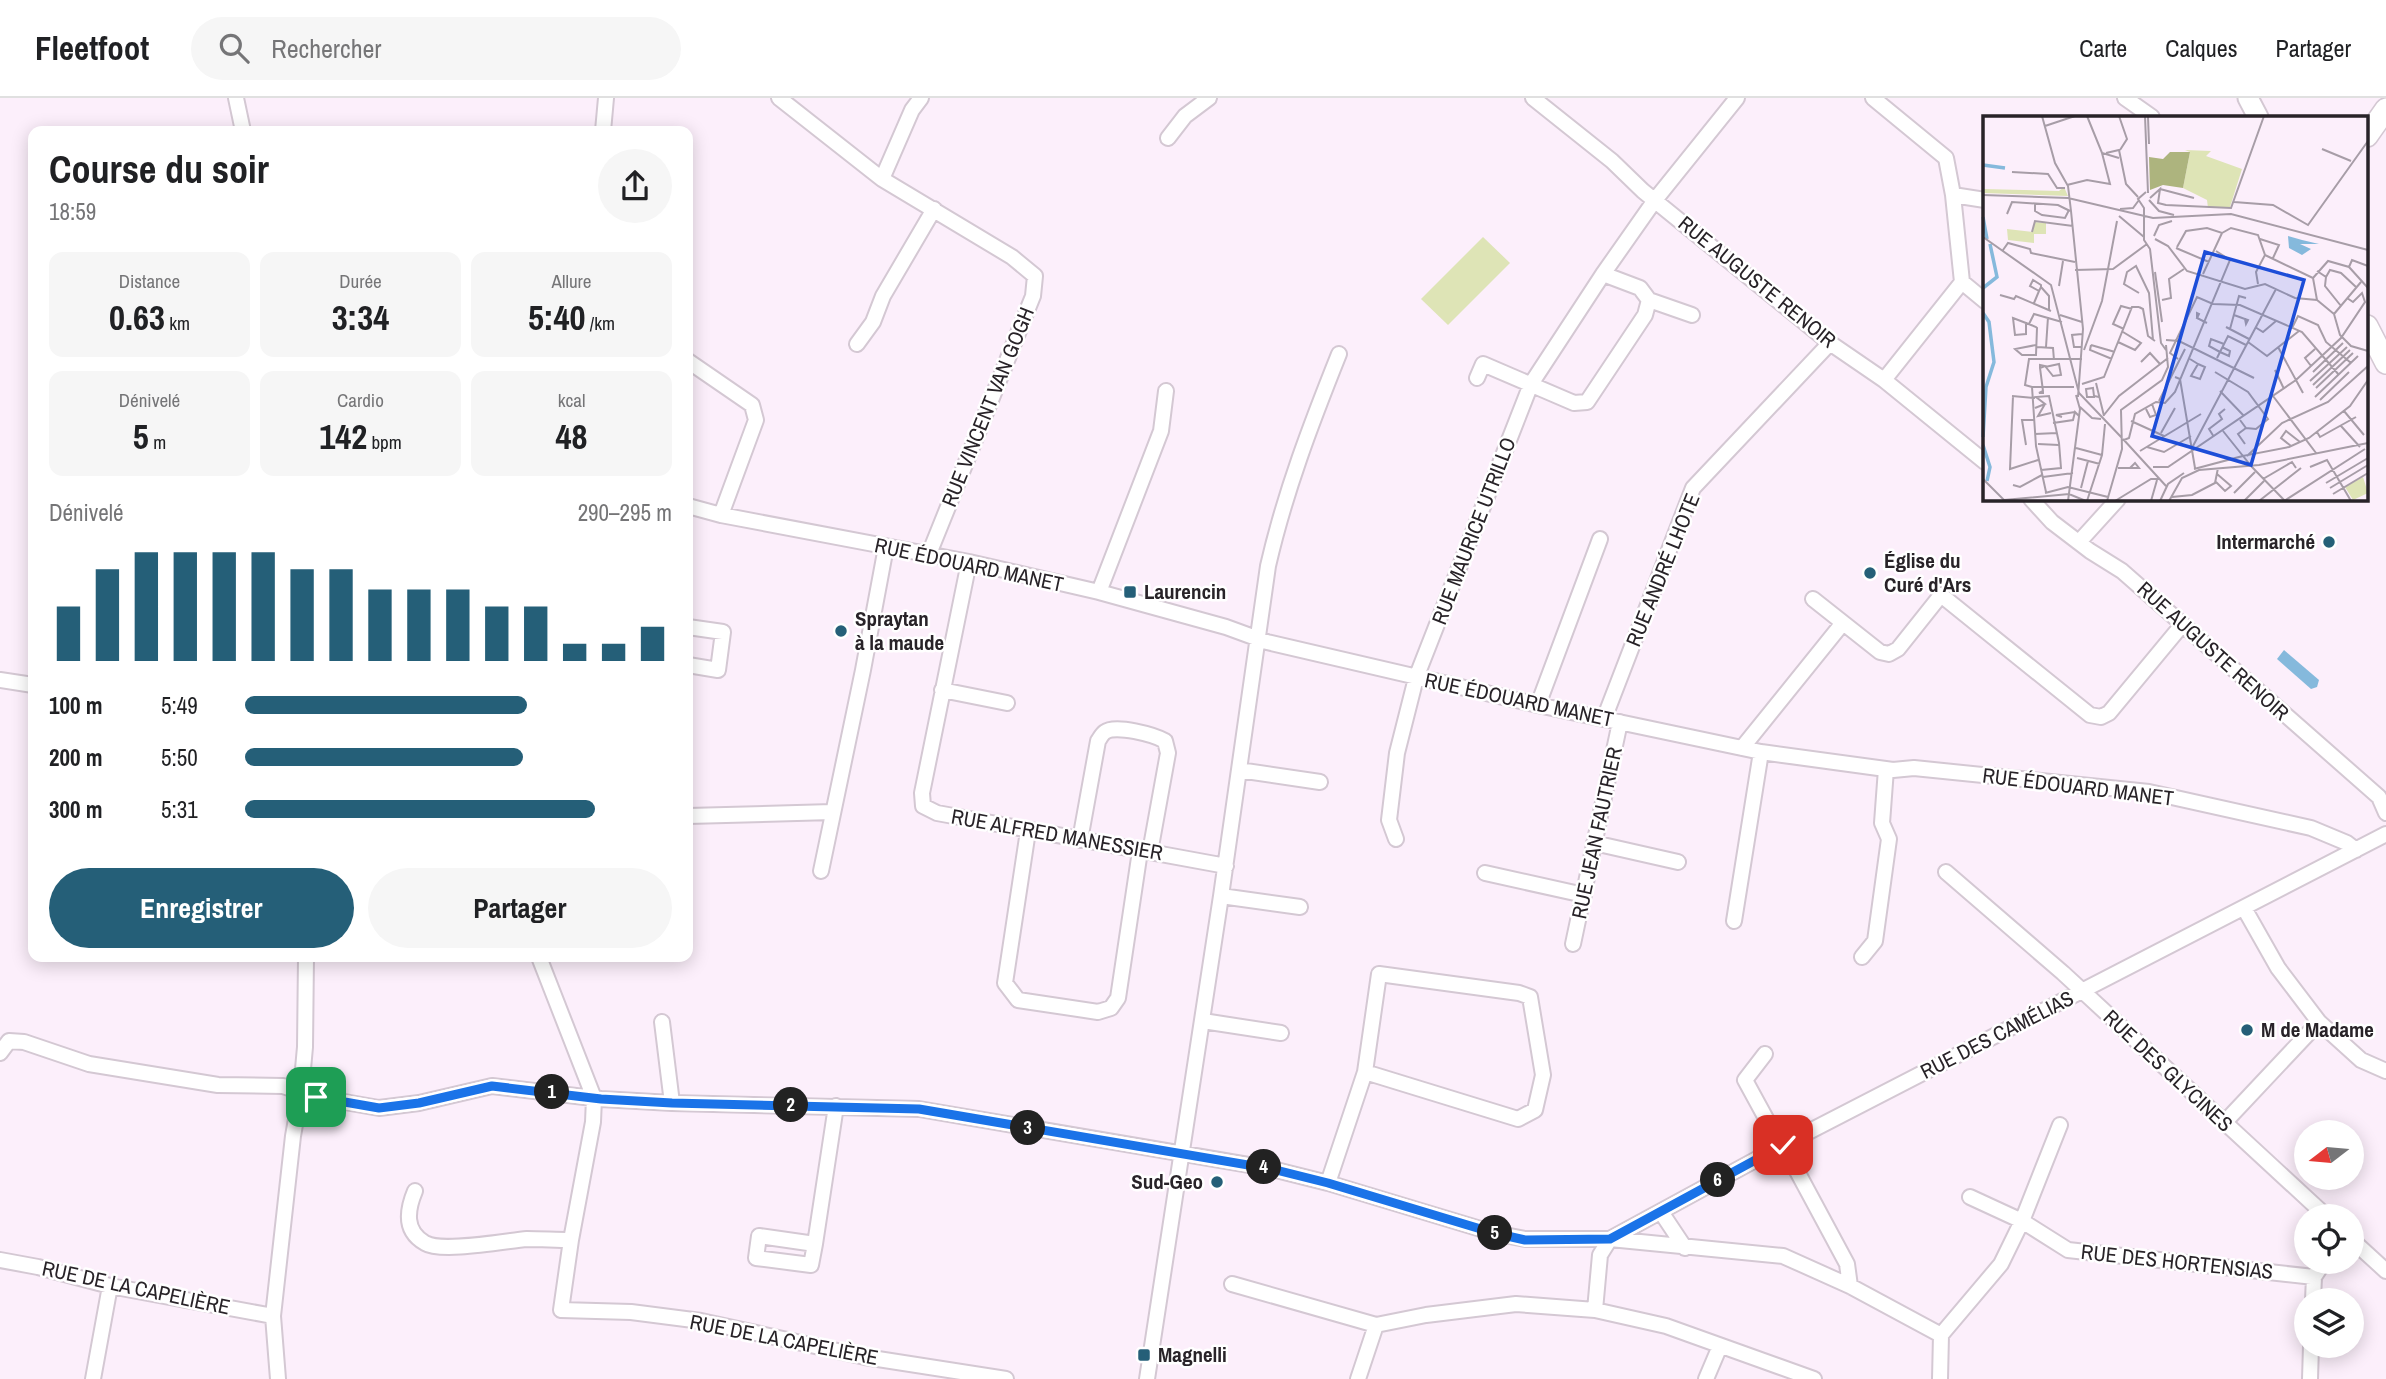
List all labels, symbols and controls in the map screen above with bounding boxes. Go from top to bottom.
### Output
search box [191,17,681,80]
text: Fleetfoot [35,26,149,70]
icon: search [215,29,253,67]
text: Rechercher [271,31,381,66]
text: Carte [2079,32,2127,64]
text: Calques [2165,32,2238,64]
text: Partager [2276,32,2351,64]
inset map [1983,116,2368,500]
text: Course du soir [49,144,269,195]
button: share [598,149,672,223]
text: 18:59 [49,196,96,227]
street label: RUE AUGUSTE RENOIR [1672,209,1842,354]
text: Distance [119,268,180,294]
text: Durée [339,268,382,294]
text: Allure [552,268,591,294]
text: 0.63 [109,294,165,341]
text: 3:34 [332,294,389,341]
text: 5:40 [528,294,586,341]
street label: RUE VINCENT VAN GOGH [934,303,1041,511]
text: km [165,310,190,336]
text: /km [586,310,615,336]
text: Dénivelé [119,387,180,413]
text: Cardio [337,387,384,413]
text: kcal [558,387,585,413]
text: 5 [133,413,149,460]
text: 142 [319,413,367,460]
text: 48 [556,413,587,460]
text: m [149,429,166,455]
text: bpm [367,429,402,455]
street label: RUE MAURICE UTRILLO [1425,433,1523,628]
street label: RUE ANDRÉ LHOTE [1619,489,1706,651]
text: Dénivelé [49,497,123,528]
text: 290–295 m [578,497,672,528]
place label: Intermarché [2216,527,2315,556]
street label: RUE ÉDOUARD MANET [872,530,1067,599]
marker: Intermarché [2321,534,2337,550]
place label: Église du Curé d'Ars [1884,546,1971,599]
marker: Église du Curé d'Ars [1862,565,1878,581]
street label: RUE AUGUSTE RENOIR [2131,575,2296,727]
place label: Laurencin [1144,577,1226,606]
marker: Laurencin [1122,584,1138,600]
place label: Spraytan à la maude [855,604,944,657]
marker: Spraytan à la maude [833,623,849,639]
street label: RUE ÉDOUARD MANET [1422,665,1617,734]
text: 100 m [49,690,102,721]
text: 5:49 [161,690,198,721]
text: 200 m [49,742,102,773]
text: 5:50 [161,742,198,773]
street label: RUE JEAN FAUTRIER [1564,744,1629,922]
street label: RUE ÉDOUARD MANET [1981,760,2176,813]
text: 300 m [49,794,102,825]
text: 5:31 [161,794,198,825]
street label: RUE ALFRED MANESSIER [949,802,1165,867]
button: Enregistrer [49,868,354,948]
button: Partager [368,868,672,948]
street label: RUE DES CAMÉLIAS [1915,983,2078,1086]
street label: RUE DES GLYCINES [2097,1003,2239,1138]
place label: M de Madame [2261,1015,2374,1044]
marker: M de Madame [2239,1022,2255,1038]
pin [286,1067,346,1127]
pin: 1 [534,1074,570,1110]
icon: arrive [297,1078,335,1116]
text: 1 [547,1078,556,1104]
pin: 2 [774,1088,808,1122]
text: 2 [786,1091,795,1117]
pin: 3 [1010,1110,1046,1146]
text: 3 [1023,1114,1032,1140]
pin [1753,1115,1813,1175]
north arrow [2294,1120,2364,1190]
map controls [2294,1120,2364,1358]
icon: check [1764,1126,1802,1164]
pin: 4 [1246,1150,1282,1184]
text: 4 [1259,1153,1268,1179]
pin: 6 [1700,1162,1736,1198]
text: 6 [1713,1166,1722,1192]
place label: Sud-Geo [1131,1167,1203,1196]
marker: Sud-Geo [1209,1174,1225,1190]
button: locate [2294,1204,2364,1274]
pin: 5 [1478,1216,1512,1250]
text: 5 [1490,1219,1499,1245]
street label: RUE DES HORTENSIAS [2080,1237,2275,1286]
street label: RUE DE LA CAPELIÈRE [39,1253,233,1322]
button: layers [2294,1288,2364,1358]
street label: RUE DE LA CAPELIÈRE [687,1307,881,1372]
place label: Magnelli [1158,1340,1227,1369]
marker: Magnelli [1136,1347,1152,1363]

